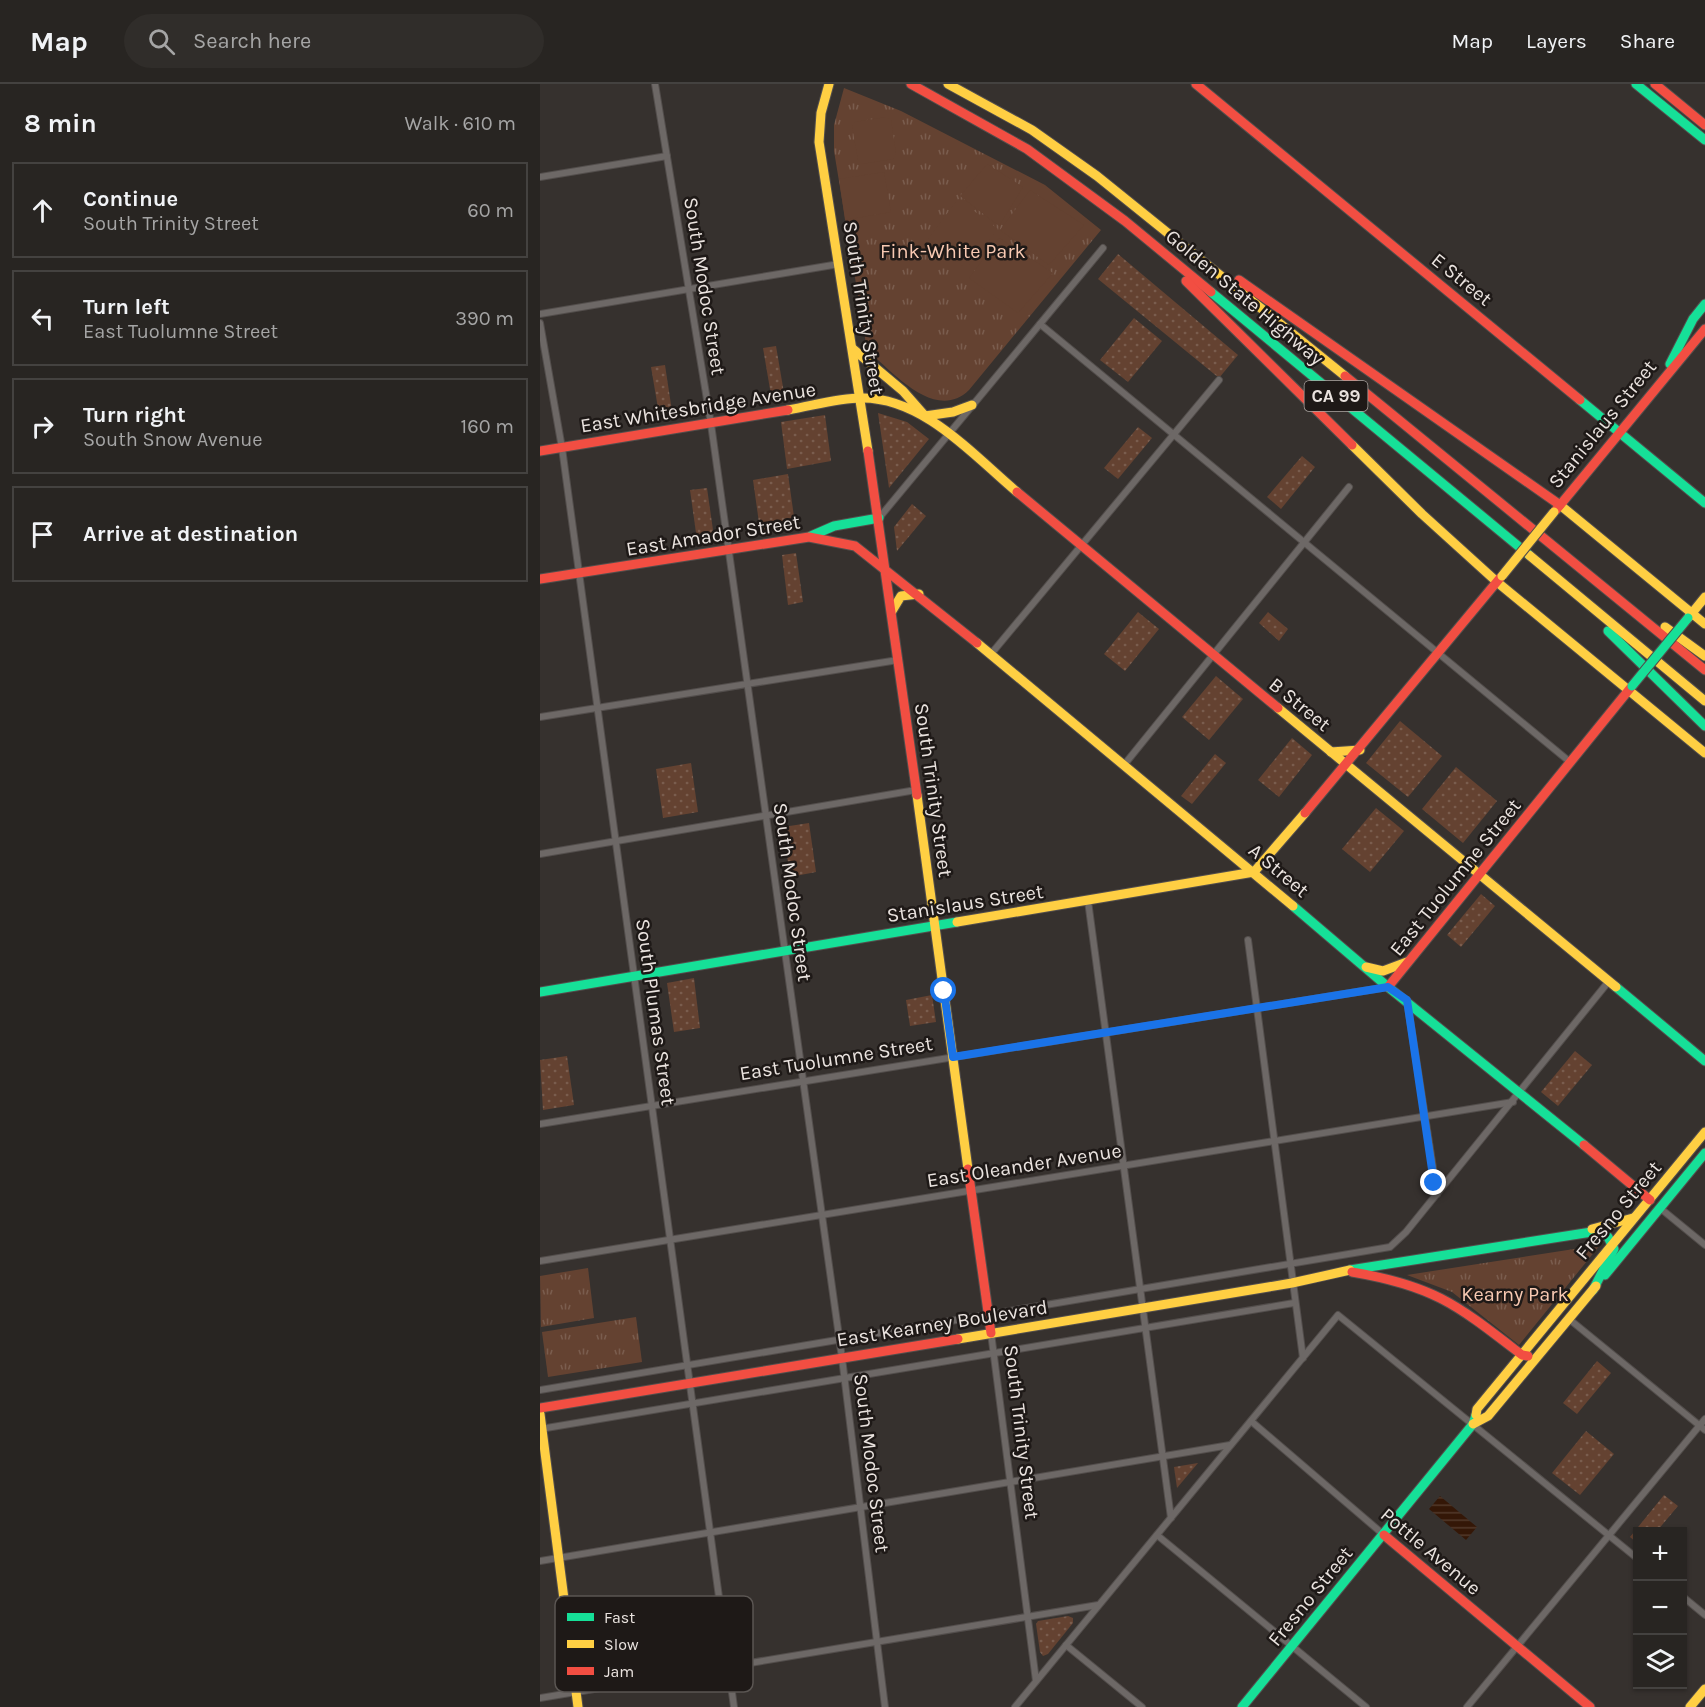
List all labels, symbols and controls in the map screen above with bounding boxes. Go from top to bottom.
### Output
search box [124,14,544,68]
text: Map [30,25,88,58]
icon: search [145,25,178,58]
text: Search here [193,28,311,54]
text: Map [1451,29,1493,53]
text: Layers [1526,29,1587,53]
text: Share [1620,29,1675,53]
text: 8 min [24,108,97,139]
text: Walk · 610 m [404,112,516,135]
text: Continue [83,186,178,212]
icon: ahead [26,194,59,227]
street label: South Modoc Street [679,195,730,377]
text: 60 m [467,199,514,222]
text: South Trinity Street [83,212,259,235]
street label: South Trinity Street [838,219,889,397]
street label: Golden State Highway [1161,225,1328,370]
park label: Fink-White Park [880,240,1026,263]
street label: E Street [1427,248,1497,311]
text: Turn left [83,294,170,320]
icon: left [26,302,59,335]
text: 390 m [455,307,514,330]
text: East Tuolumne Street [83,320,278,343]
street label: Stanislaus Street [1544,355,1661,493]
street label: East Whitesbridge Avenue [579,377,818,437]
road number: CA 99 [1304,381,1368,411]
text: Turn right [83,402,186,428]
icon: right [26,410,59,443]
text: 160 m [461,415,514,438]
text: South Snow Avenue [83,428,263,451]
street label: East Amador Street [624,510,802,561]
icon: arrive [26,518,59,551]
text: Arrive at destination [83,521,298,547]
street label: B Street [1264,673,1335,736]
street label: South Trinity Street [910,701,957,879]
street label: East Tuolumne Street [1385,794,1526,960]
street label: South Modoc Street [769,801,816,983]
street label: A Street [1244,839,1314,902]
street label: Stanislaus Street [885,880,1045,927]
street label: South Plumas Street [631,917,680,1107]
route start [930,977,956,1003]
street label: East Tuolumne Street [738,1032,935,1085]
street label: East Oleander Avenue [925,1139,1123,1192]
street label: Fresno Street [1571,1156,1666,1264]
route end [1420,1169,1446,1195]
park label: Kearny Park [1461,1283,1569,1306]
street label: East Kearney Boulevard [835,1295,1049,1352]
street label: South Trinity Street [999,1343,1044,1521]
street label: South Modoc Street [849,1372,894,1554]
street label: Pottle Avenue [1376,1503,1485,1600]
map controls [1633,1527,1687,1689]
button: + [1633,1527,1687,1581]
street label: Fresno Street [1263,1542,1358,1651]
button: − [1633,1581,1687,1635]
legend [555,1596,753,1692]
text: Fast [604,1608,635,1627]
text: Slow [604,1635,639,1654]
button: layers [1633,1635,1687,1689]
text: Jam [604,1662,634,1681]

